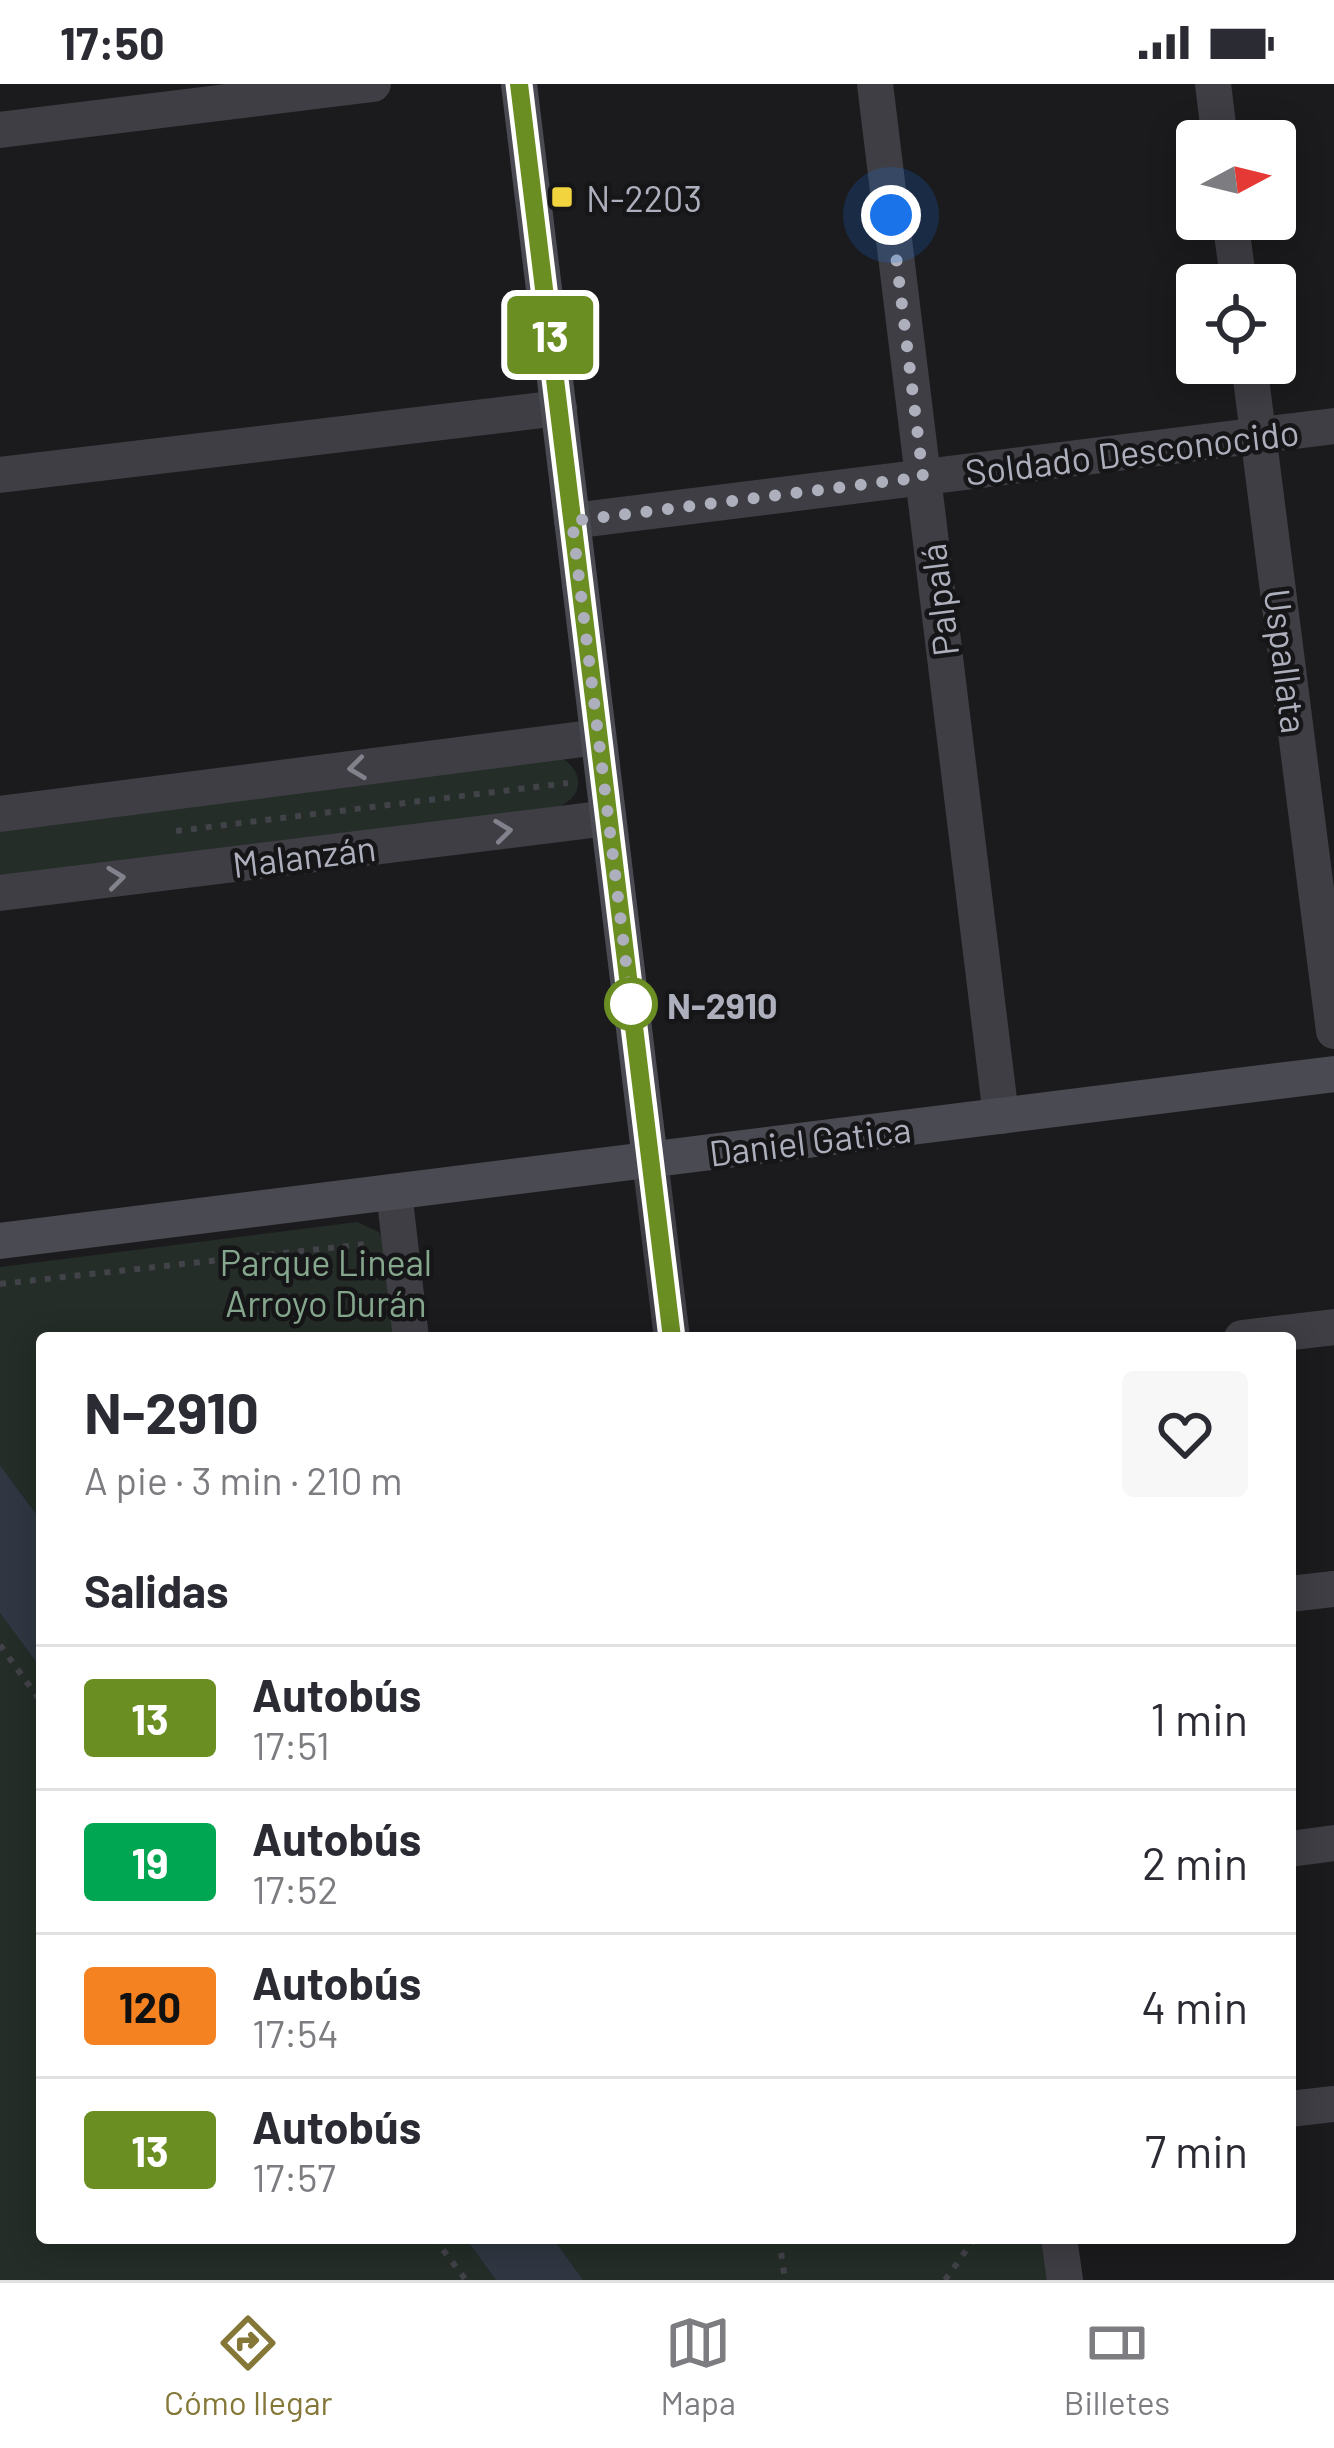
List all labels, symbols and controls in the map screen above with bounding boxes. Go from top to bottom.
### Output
text: 17:50 [60,15,165,69]
north arrow [1176,120,1296,240]
map controls [1176,120,1296,384]
place label: N-2203 [586,176,702,219]
marker: N-2203 [549,184,575,210]
your location [861,185,921,245]
button: locate [1176,264,1296,384]
line badge: 13 [496,296,604,374]
text: 13 [531,310,569,360]
street label: Soldado Desconocido [963,409,1301,493]
street label: Palpalá [910,541,966,659]
street label: Uspallata [1257,586,1317,736]
one-way arrow [348,754,367,780]
one-way arrow [493,819,513,845]
street label: Malanzán [230,825,378,885]
one-way arrow [106,866,126,892]
marker: N-2910 [606,979,656,1029]
place label: N-2910 [667,983,777,1026]
street label: Daniel Gatica [707,1106,913,1174]
park label: Parque Lineal Arroyo Durán [220,1240,432,1324]
button: heart [1122,1371,1248,1497]
text: N-2910 [84,1377,259,1445]
text: A pie · 3 min · 210 m [84,1456,403,1503]
text: Salidas [84,1563,229,1617]
text: Autobús [252,1667,421,1721]
text: 1 min [1150,1691,1248,1745]
text: 13 [131,1693,169,1743]
text: 17:51 [252,1721,330,1768]
text: Autobús [252,1811,421,1865]
text: 2 min [1142,1835,1248,1889]
text: 19 [131,1837,169,1887]
text: 17:52 [252,1865,338,1912]
text: Autobús [252,1955,421,2009]
text: 4 min [1141,1979,1248,2033]
text: 120 [119,1981,181,2031]
text: 17:54 [252,2009,339,2056]
text: Autobús [252,2099,421,2153]
text: 7 min [1145,2123,1248,2177]
text: 13 [131,2125,169,2175]
text: 17:57 [252,2153,336,2200]
tab: Cómo llegar [164,2310,333,2422]
tab: Mapa [660,2310,736,2422]
tab: Billetes [1064,2310,1170,2422]

